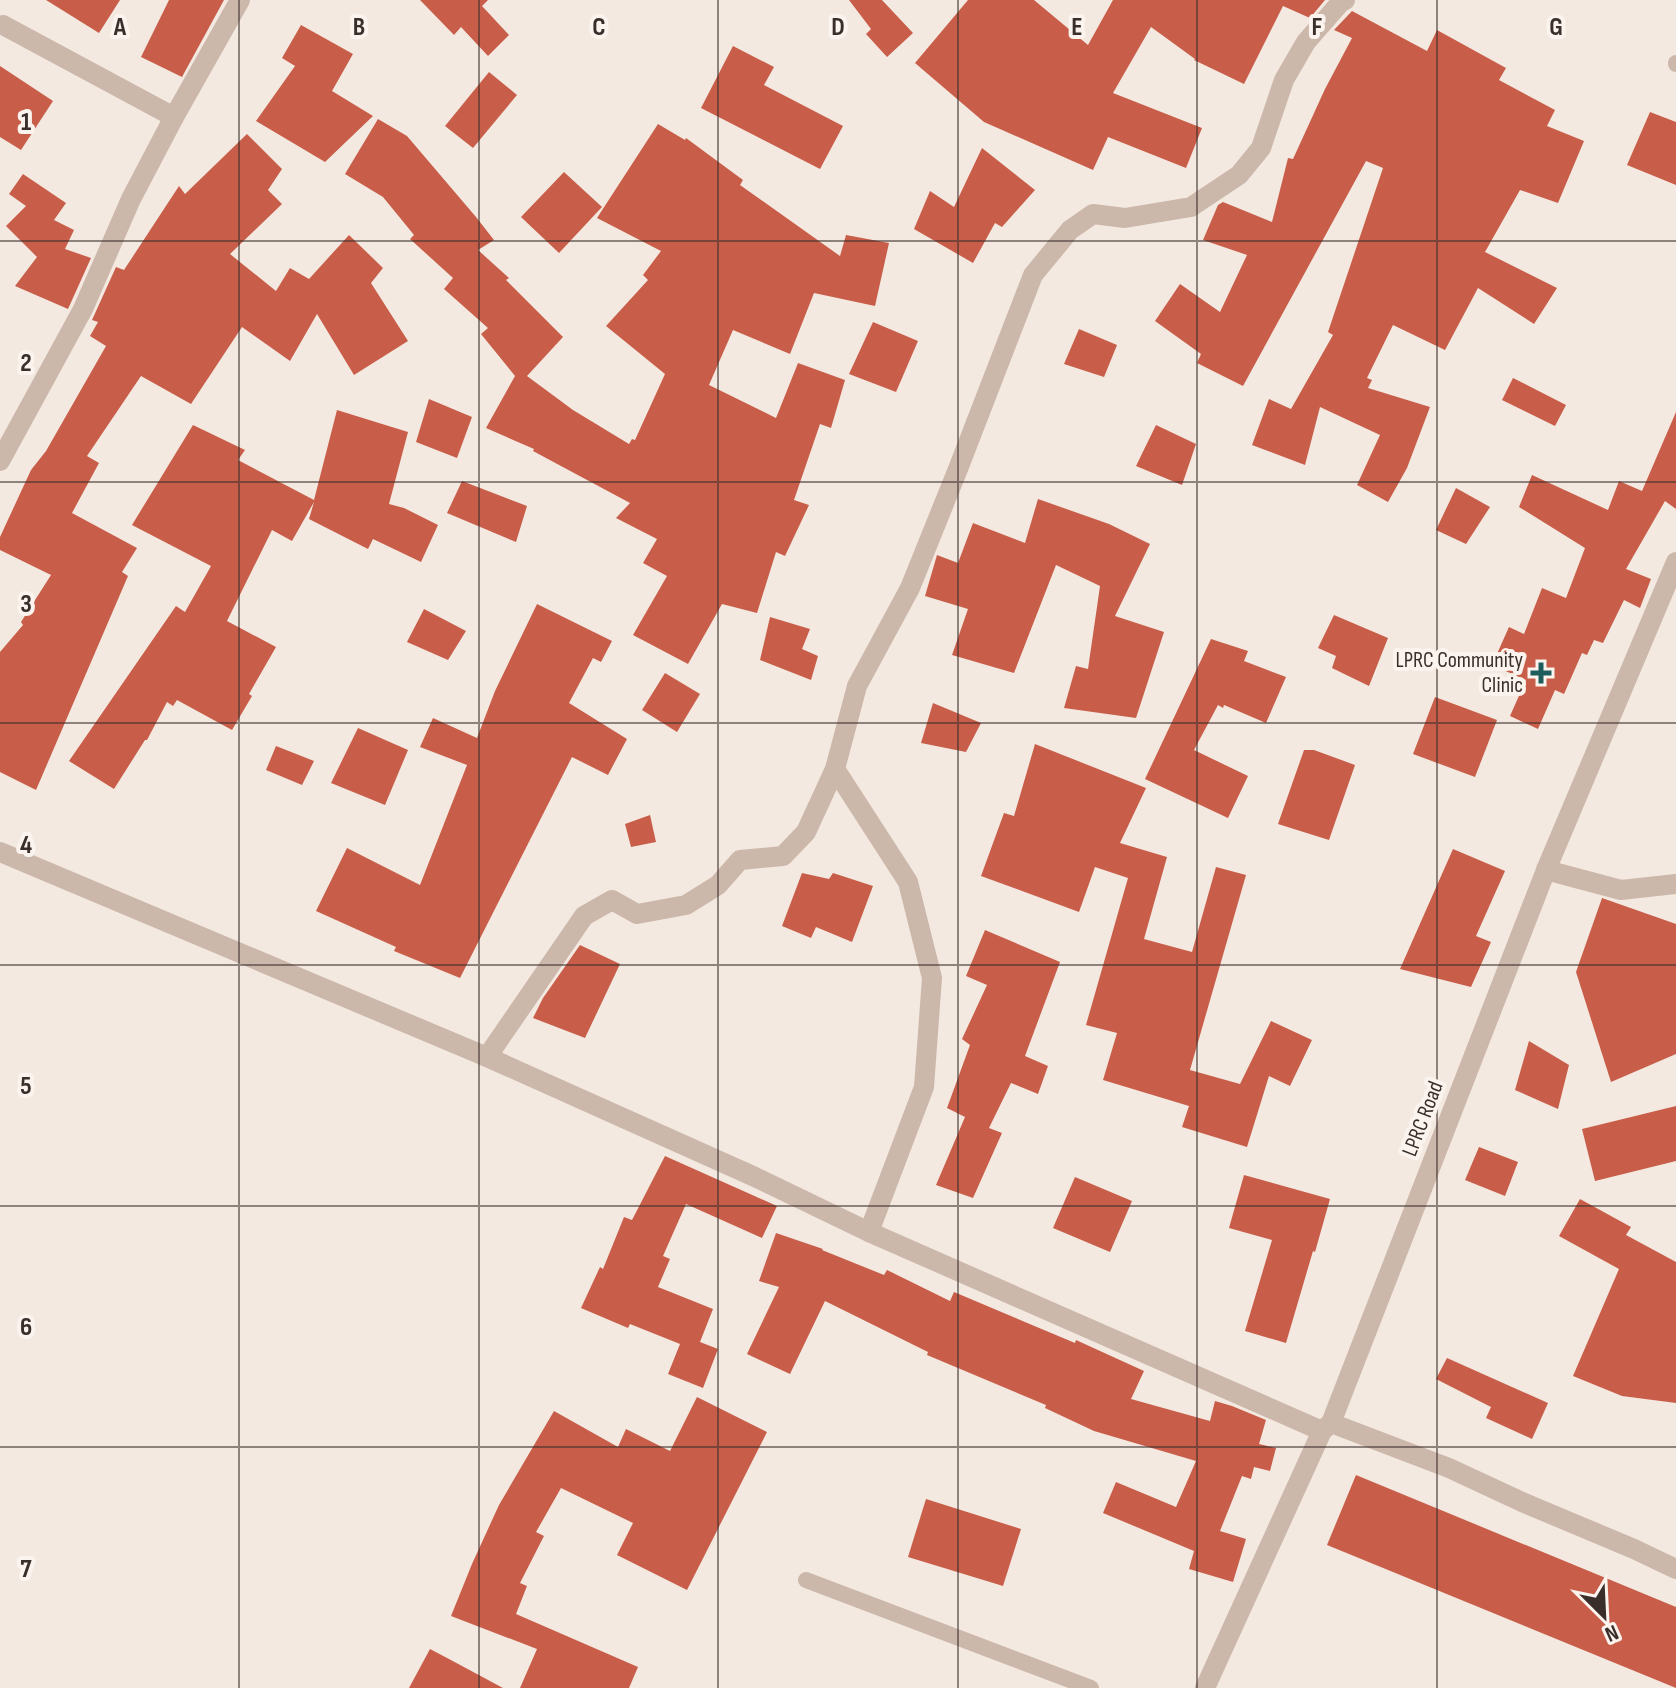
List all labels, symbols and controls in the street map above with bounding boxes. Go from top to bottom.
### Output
text: A [113,12,127,43]
text: B [353,12,365,43]
text: C [592,12,606,43]
text: D [831,12,845,43]
text: E [1071,12,1083,43]
text: F [1312,12,1323,43]
text: G [1549,12,1563,43]
text: 1 [21,107,31,138]
text: 2 [20,348,32,379]
text: 3 [20,589,32,620]
place label: LPRC Community Clinic [1396,647,1524,699]
marker: LPRC Community Clinic [1530,662,1552,684]
text: 4 [20,830,32,861]
text: 5 [20,1071,32,1102]
street label: LPRC Road [1396,1078,1450,1160]
text: 6 [20,1312,32,1343]
text: 7 [20,1554,32,1585]
north arrow [1564,1576,1644,1656]
text: N [1601,1618,1622,1648]

